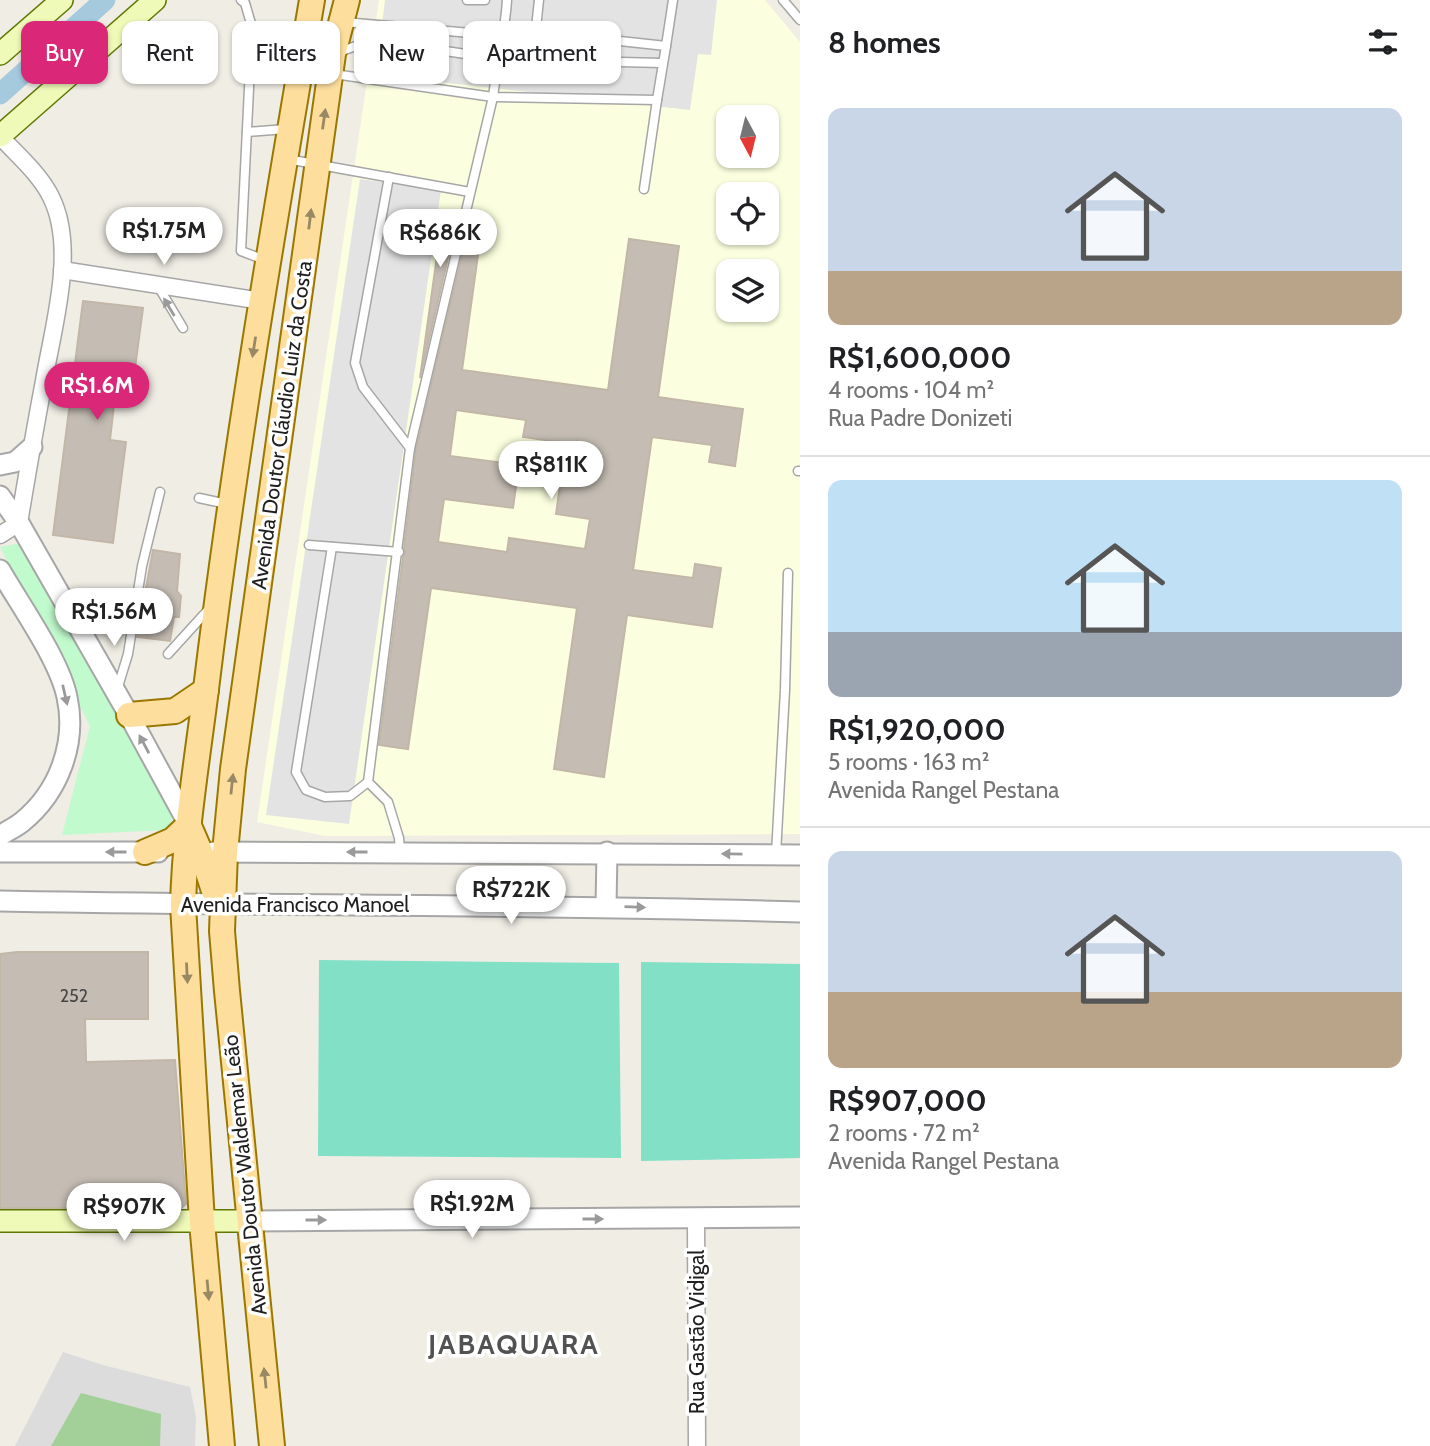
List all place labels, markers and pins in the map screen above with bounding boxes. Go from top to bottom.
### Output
pin: R$1.75M [99,208,229,267]
pin: R$686K [383,210,497,269]
pin: R$1.6M [40,362,154,422]
pin: R$811K [494,442,608,501]
pin: R$1.56M [49,588,179,648]
pin: R$722K [454,866,568,926]
pin: R$1.92M [407,1180,537,1240]
pin: R$907K [67,1184,181,1243]

